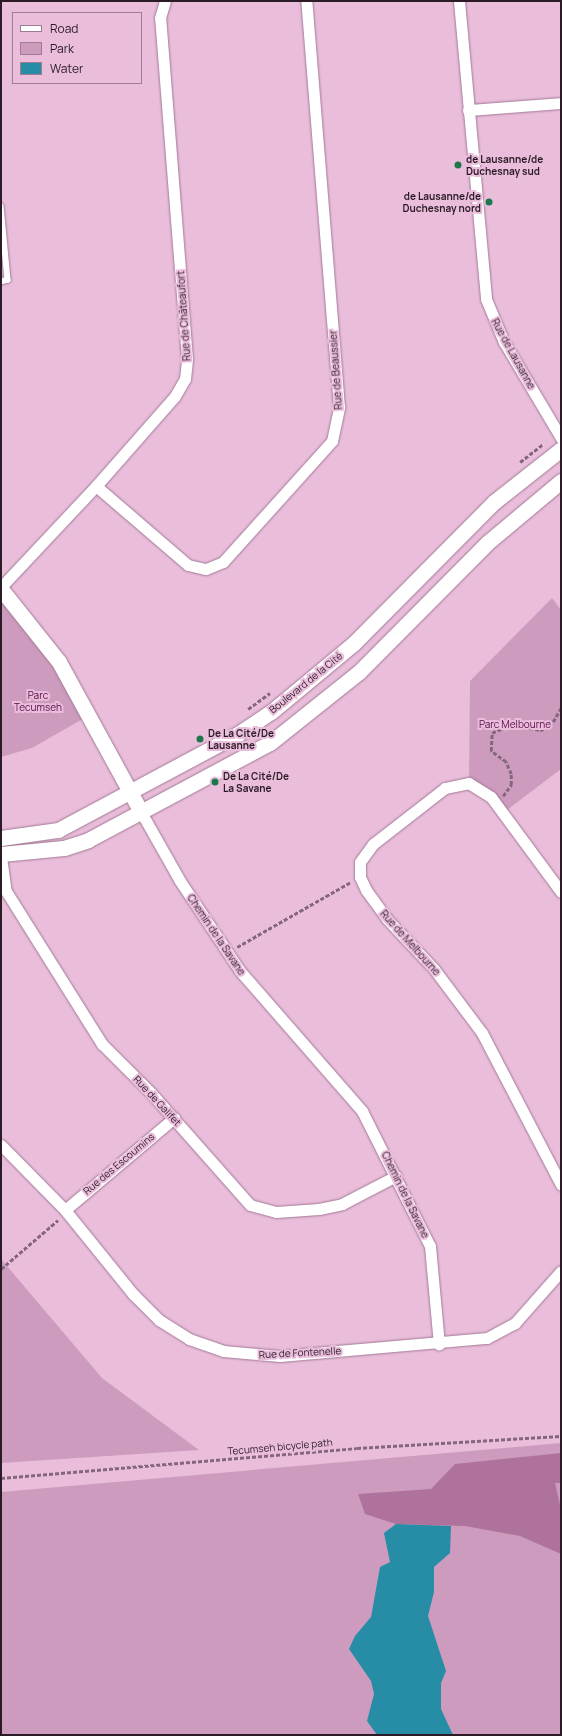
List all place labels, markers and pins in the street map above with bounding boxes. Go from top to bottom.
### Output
place label: de Lausanne/de Duchesnay sud [466,153,543,176]
marker: de Lausanne/de Duchesnay sud [453,160,463,170]
place label: de Lausanne/de Duchesnay nord [403,190,481,214]
marker: de Lausanne/de Duchesnay nord [484,197,494,207]
place label: De La Cité/De Lausanne [208,727,274,750]
marker: De La Cité/De Lausanne [195,734,205,744]
place label: De La Cité/De La Savane [223,770,289,794]
marker: De La Cité/De La Savane [210,777,220,787]

